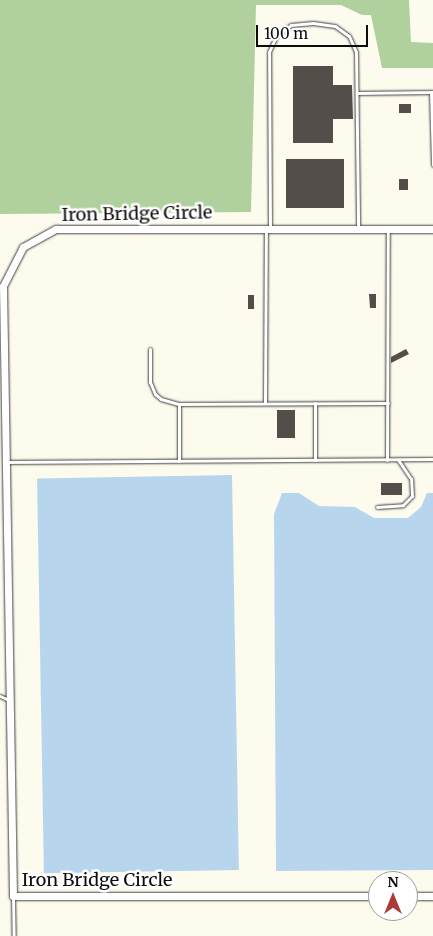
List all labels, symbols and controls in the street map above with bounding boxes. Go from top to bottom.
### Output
scale bar [258,15,370,47]
text: 100 m [264,24,308,43]
street label: Iron Bridge Circle [61,202,213,226]
street label: Iron Bridge Circle [22,869,172,891]
north arrow [368,871,418,921]
text: N [387,873,399,891]

